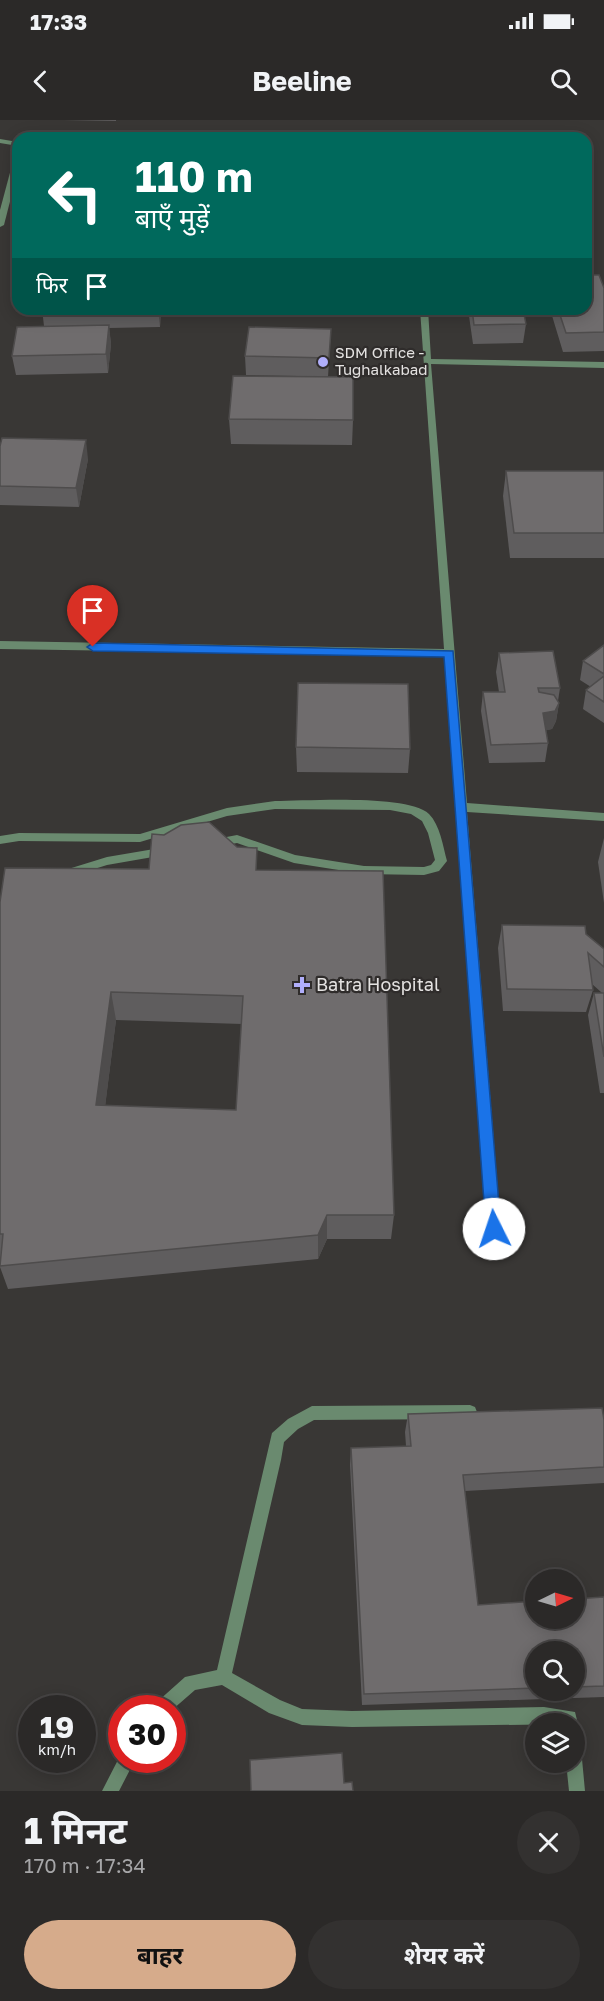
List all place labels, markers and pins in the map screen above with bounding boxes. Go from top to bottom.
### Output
place label: SDM Office - Tughalkabad [335,343,427,378]
marker: SDM Office - Tughalkabad [316,355,330,369]
pin [67,585,118,647]
place label: Batra Hospital [316,973,440,995]
marker: Batra Hospital [293,976,311,994]

